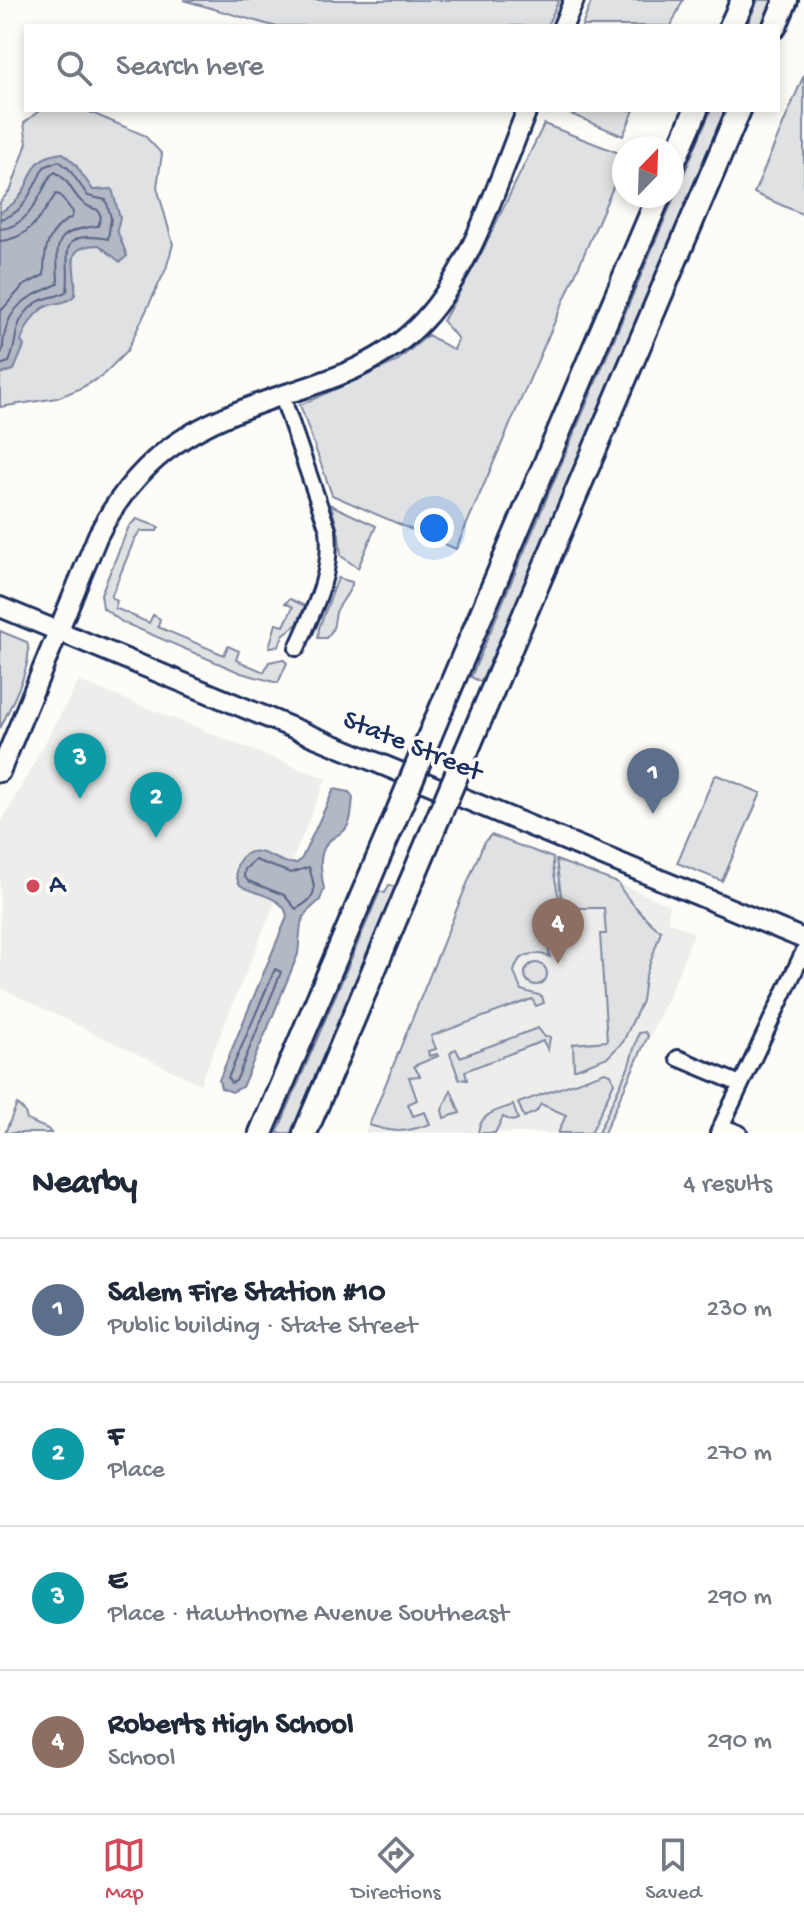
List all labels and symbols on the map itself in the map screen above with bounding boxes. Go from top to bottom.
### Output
north arrow [612,136,684,208]
your location [414,508,454,548]
street label: State Street [338,704,489,791]
pin: 3 [54,733,106,799]
pin: 1 [627,748,679,814]
pin: 2 [130,772,182,838]
place label: A [49,870,67,903]
marker: A [24,877,42,895]
pin: 4 [532,898,584,964]

